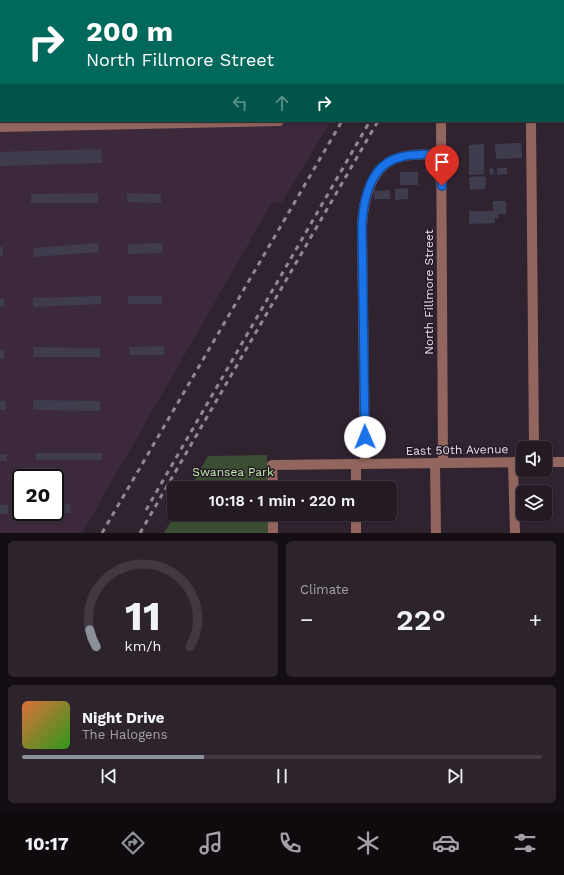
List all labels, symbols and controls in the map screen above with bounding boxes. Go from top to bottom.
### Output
text: 200 m [86,15,173,48]
icon: right [20,16,72,68]
text: North Fillmore Street [86,49,274,70]
icon: left [229,92,251,114]
icon: ahead [271,92,293,114]
icon: right [313,92,335,114]
pin [425,145,459,186]
icon: arrive [431,151,453,173]
street label: North Fillmore Street [422,229,436,355]
position arrow [344,416,386,458]
map controls [516,441,552,521]
button: sound [516,441,552,477]
street label: East 50th Avenue [405,442,509,458]
park label: Swansea Park [192,465,274,479]
speed limit sign: 20 [12,469,64,521]
button: layers [516,485,552,521]
text: 10:18 · 1 min · 220 m [209,492,355,510]
text: Climate [300,582,349,597]
text: 11 [125,591,161,640]
text: 22° [396,602,446,637]
text: − [300,607,313,632]
text: + [529,607,542,632]
text: km/h [125,638,161,654]
text: Night Drive [82,709,165,727]
text: The Halogens [82,727,168,742]
icon: previous [98,765,120,787]
icon: pause [271,765,293,787]
icon: next [444,765,466,787]
icon: directions [119,829,147,857]
icon: music [197,829,225,857]
icon: phone [276,829,304,857]
icon: climate [354,829,382,857]
icon: car [432,829,460,857]
icon: filters [511,829,539,857]
text: 10:17 [25,833,69,854]

